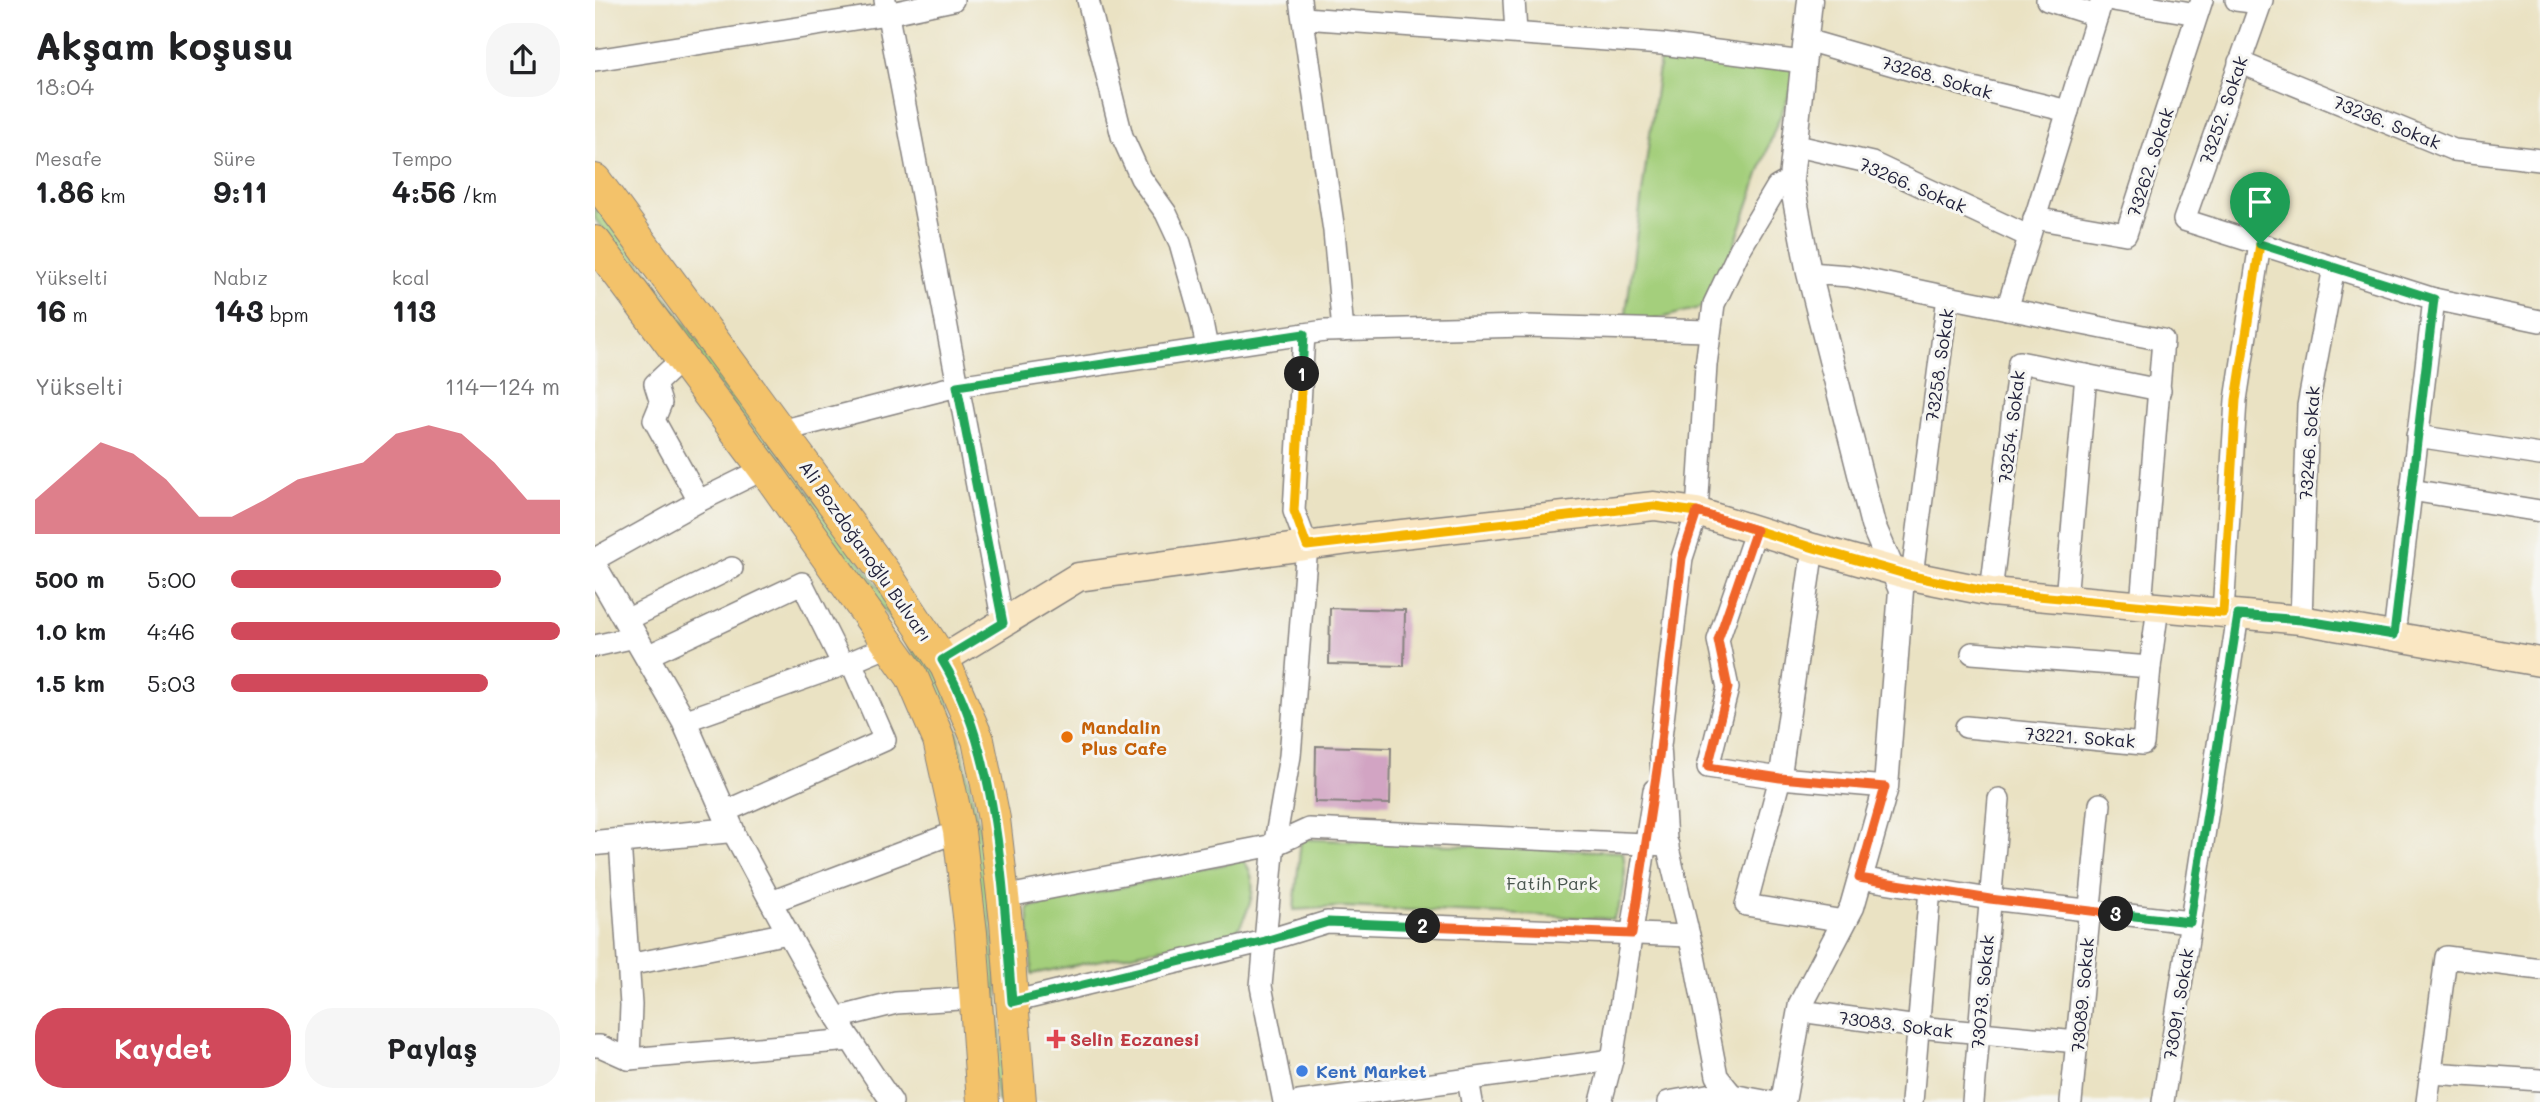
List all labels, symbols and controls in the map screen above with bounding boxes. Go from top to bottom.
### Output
text: Akşam koşusu [35,20,294,70]
button: share [486,23,560,97]
street label: 73268. Sokak [1879,50,1995,104]
street label: 73252. Sokak [2193,53,2253,167]
text: 18:04 [35,71,94,101]
street label: 73236. Sokak [2330,89,2444,155]
street label: 73262. Sokak [2121,104,2179,220]
text: Mesafe [35,146,102,171]
text: Süre [213,146,256,171]
text: Tempo [392,146,452,171]
street label: 73266. Sokak [1856,152,1970,218]
text: 1.86 [35,171,94,211]
text: 9:11 [213,171,267,211]
text: 4:56 [392,171,456,211]
pin [2230,172,2290,244]
text: km [94,183,126,208]
text: /km [456,183,497,208]
icon: arrive [2241,183,2279,221]
text: Yükselti [35,265,108,290]
text: Nabız [213,265,268,290]
text: kcal [392,265,430,290]
text: 16 [35,290,66,330]
text: 143 [213,290,264,330]
text: 113 [392,290,436,330]
text: m [66,302,88,327]
text: bpm [264,302,309,327]
street label: 73258. Sokak [1919,307,1959,423]
pin: 1 [1285,356,1319,392]
text: 1 [1297,361,1306,386]
street label: 73254. Sokak [1992,369,2030,485]
text: Yükselti [35,371,123,401]
text: 114–124 m [445,371,560,401]
street label: 73246. Sokak [2293,385,2325,501]
street label: Ali Bozdoğanoğlu Bulvarı [794,456,938,646]
text: 500 m [35,564,105,594]
text: 5:00 [147,564,196,594]
text: 1.0 km [35,616,106,646]
text: 4:46 [147,616,195,646]
text: 1.5 km [35,668,105,698]
text: 5:03 [147,668,195,698]
place label: Mandalin Plus Cafe [1081,715,1167,760]
street label: 73221. Sokak [2024,721,2136,753]
marker: Mandalin Plus Cafe [1059,729,1075,745]
park label: Fatih Park [1506,871,1598,895]
pin: 3 [2099,897,2133,932]
text: 3 [2110,901,2121,926]
pin: 2 [1405,908,1441,944]
text: 2 [1417,913,1428,938]
street label: 73073. Sokak [1965,934,1999,1050]
street label: 73089. Sokak [2065,936,2099,1054]
street label: 73091. Sokak [2157,947,2199,1061]
street label: 73083. Sokak [1837,1005,1955,1043]
button: Kaydet [35,1008,291,1088]
button: Paylaş [305,1008,560,1088]
place label: Selin Eczanesi [1070,1027,1199,1051]
marker: Selin Eczanesi [1048,1031,1064,1047]
place label: Kent Market [1316,1059,1427,1083]
marker: Kent Market [1294,1063,1310,1079]

